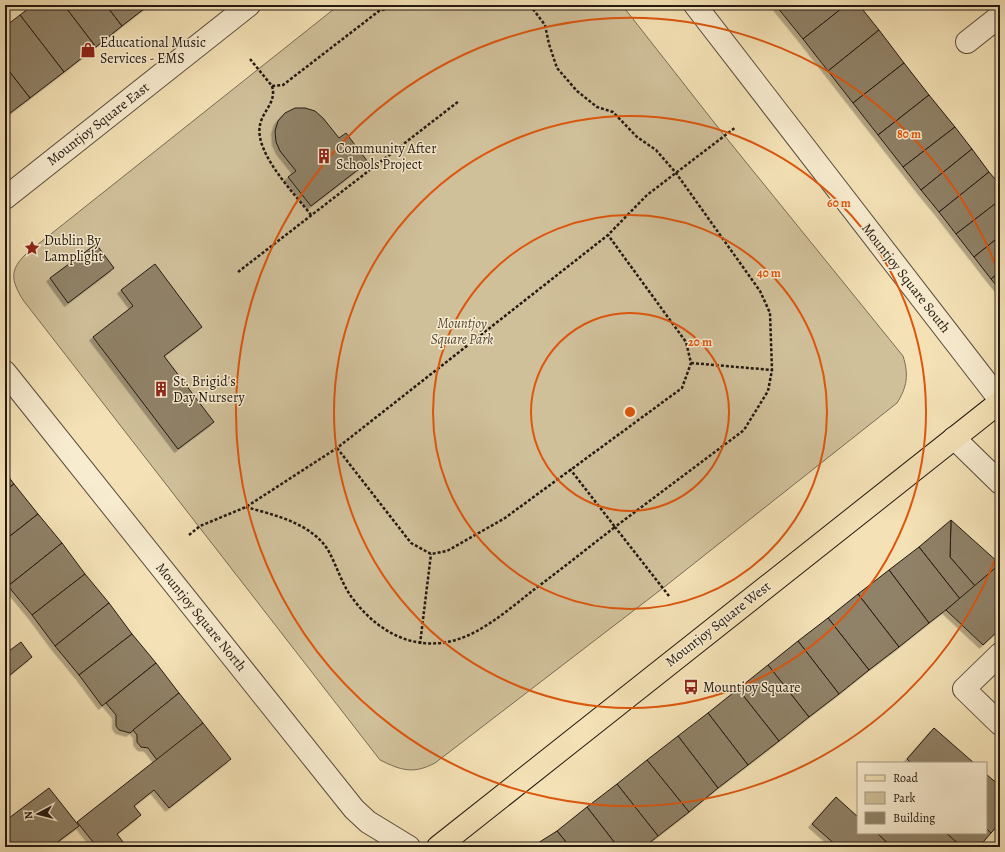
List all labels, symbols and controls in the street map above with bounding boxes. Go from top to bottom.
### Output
place label: Educational Music Services - EMS [100,33,206,68]
shop icon: Educational Music Services - EMS [79,41,97,59]
street label: Mountjoy Square East [43,78,153,170]
text: 80 m [897,126,921,142]
place label: Community After Schools Project [336,139,437,174]
building icon: Community After Schools Project [315,147,333,165]
text: 60 m [827,195,851,211]
street label: Mountjoy Square South [857,219,955,337]
place label: Dublin By Lamplight [44,231,104,266]
place icon: Dublin By Lamplight [23,239,41,257]
text: 40 m [757,265,781,281]
park label: Mountjoy Square Park [431,314,493,349]
text: 20 m [688,334,712,350]
place label: St. Brigid's Day Nursery [173,372,246,407]
building icon: St. Brigid's Day Nursery [152,380,170,398]
centre of rings [623,405,637,419]
street label: Mountjoy Square North [151,559,251,676]
street label: Mountjoy Square West [661,577,775,671]
bus stop icon: Mountjoy Square [682,678,700,696]
place label: Mountjoy Square [703,678,801,697]
legend [857,762,987,834]
text: Road [893,770,919,786]
text: Park [893,790,916,806]
north arrow [18,794,58,834]
text: N [21,810,37,820]
text: Building [893,810,935,826]

